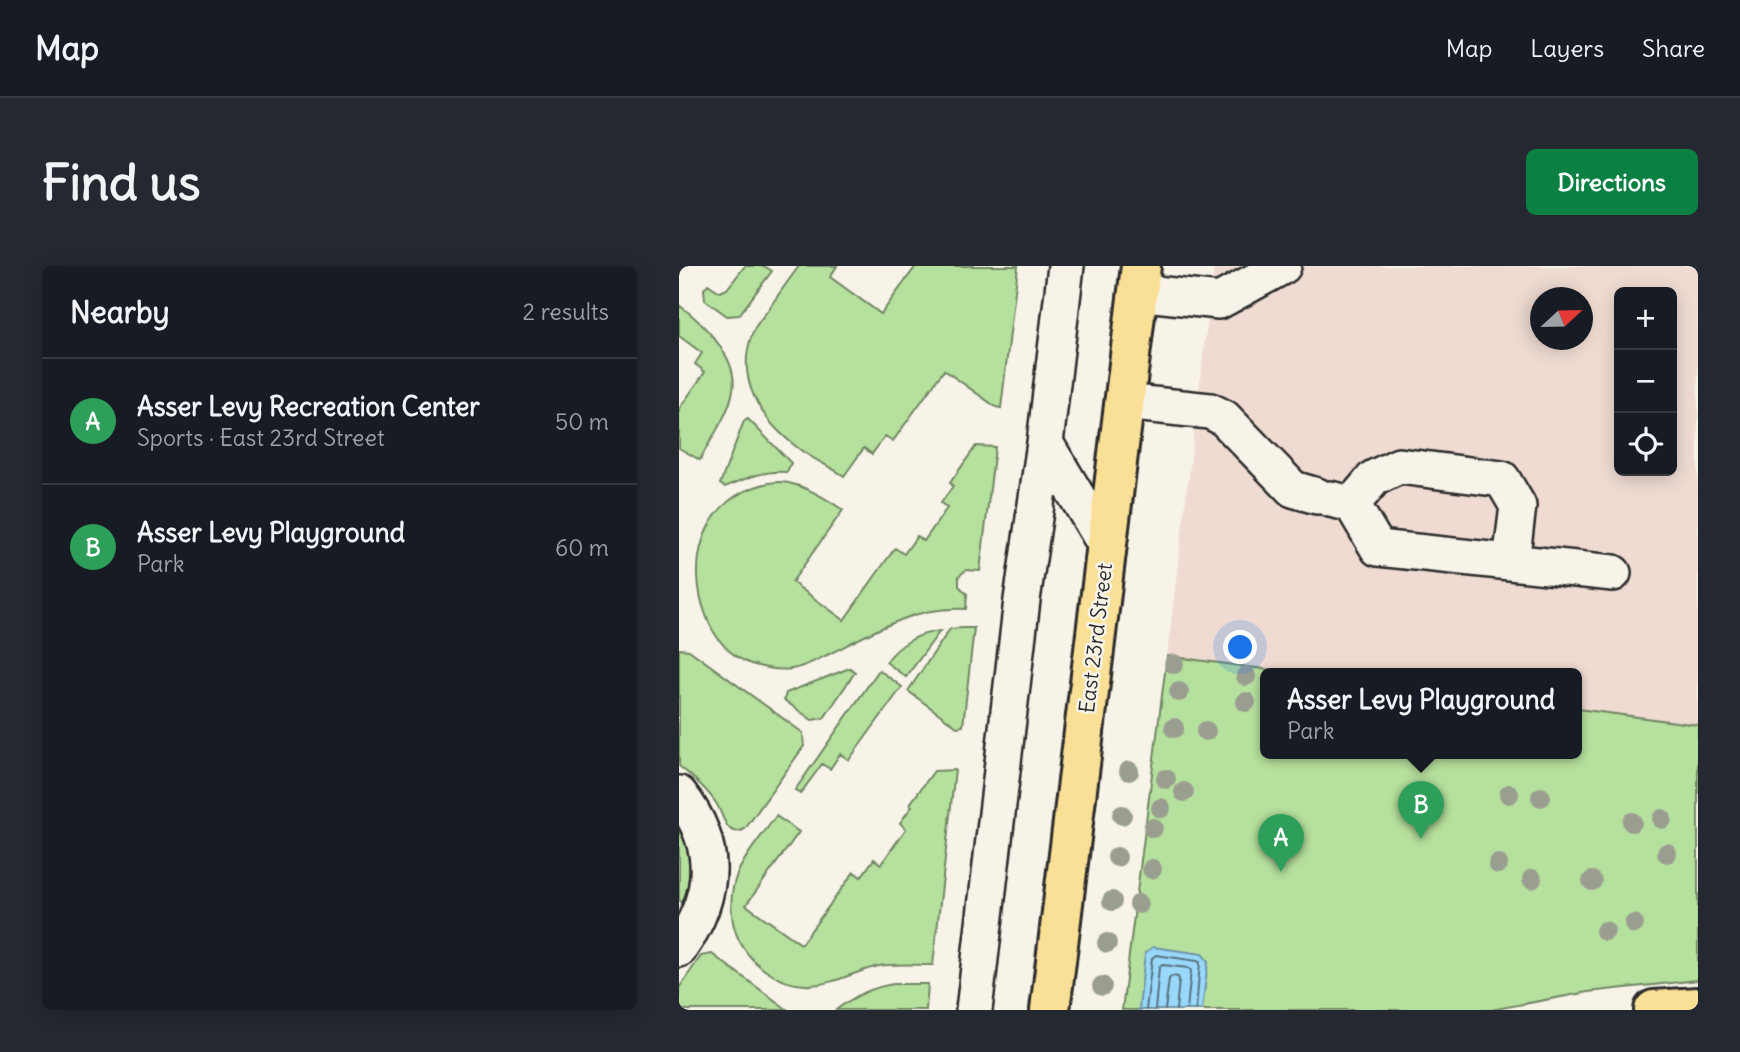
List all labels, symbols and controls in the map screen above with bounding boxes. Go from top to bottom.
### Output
text: Map [35,27,99,69]
text: Map [1446,33,1492,63]
text: Layers [1530,33,1604,63]
text: Share [1642,33,1705,63]
button: Directions [1526,149,1698,215]
text: Find us [42,152,200,213]
north arrow [1530,287,1593,350]
map controls [1614,287,1677,476]
button: + [1614,287,1677,350]
text: Nearby [70,293,170,331]
text: 2 results [523,297,609,326]
button: − [1614,350,1677,413]
text: Asser Levy Recreation Center [137,390,480,423]
text: A [86,407,100,436]
text: 50 m [555,407,609,436]
button: locate [1614,413,1677,476]
text: Sports · East 23rd Street [137,423,385,452]
text: Asser Levy Playground [137,516,405,549]
text: B [85,533,101,562]
text: 60 m [555,533,609,562]
text: Park [137,549,185,578]
street label: East 23rd Street [1073,561,1118,714]
your location [1223,630,1257,664]
popup [1260,668,1582,759]
text: Asser Levy Playground [1287,683,1555,716]
text: Park [1287,716,1335,745]
pin: B [1398,781,1444,839]
pin: A [1258,814,1304,872]

